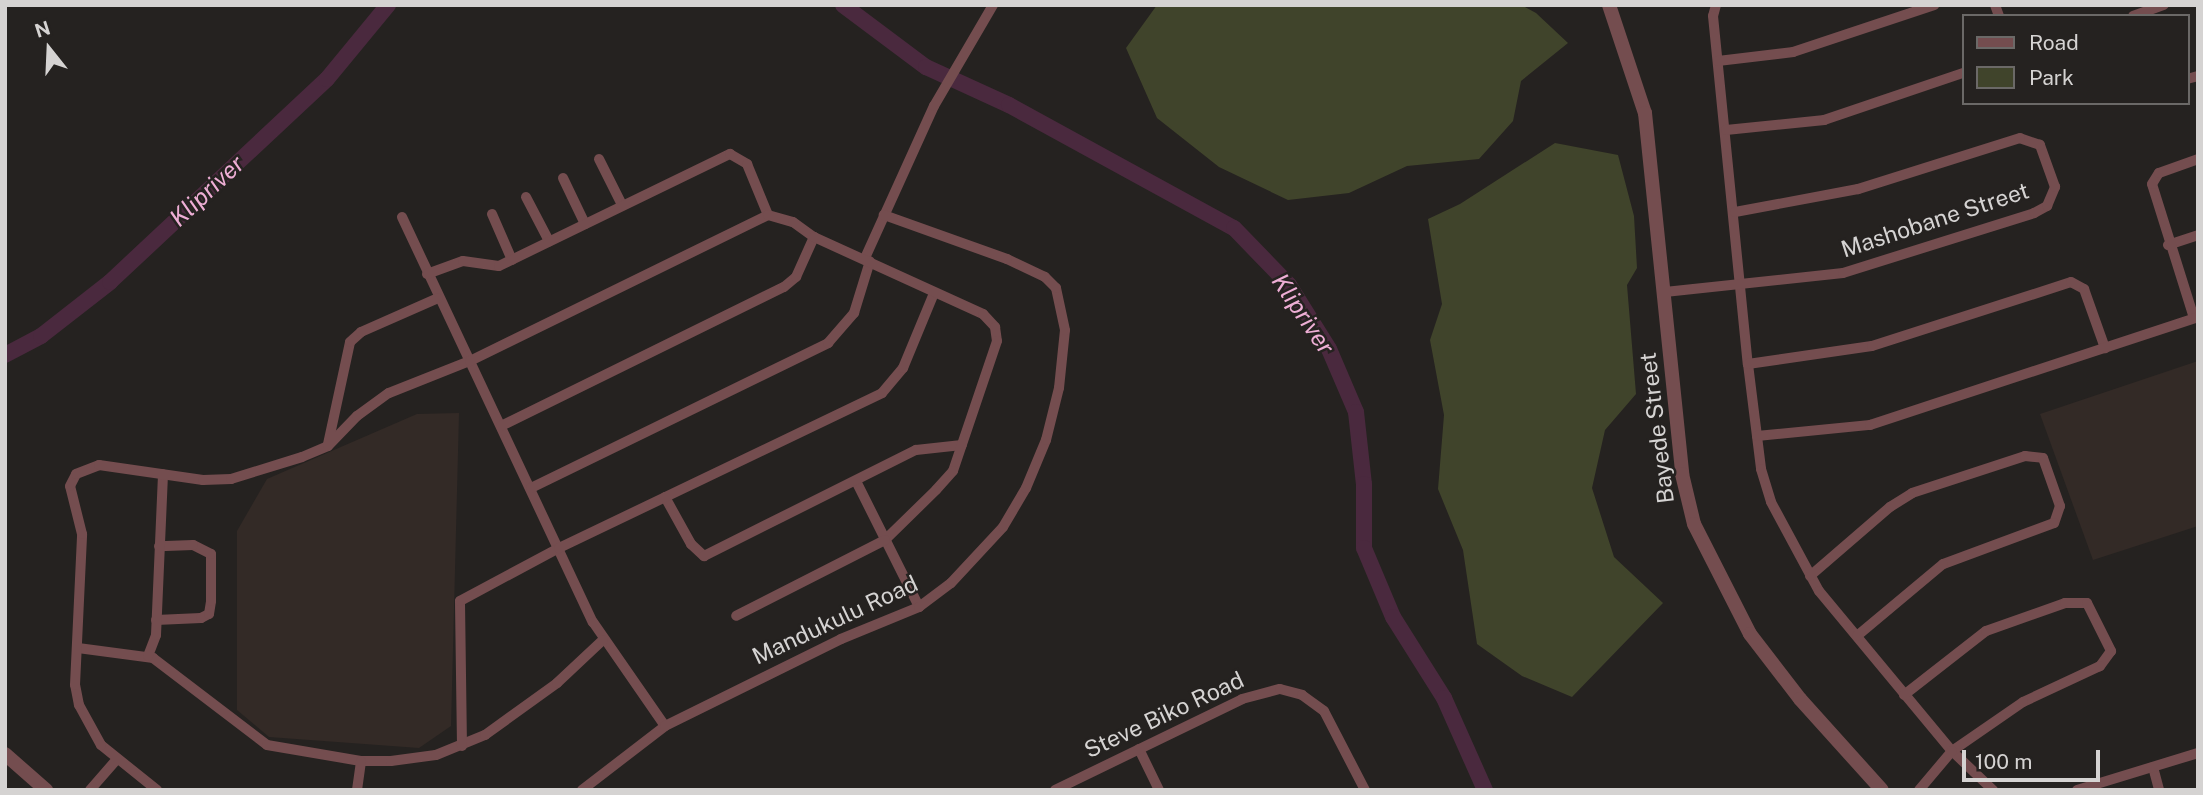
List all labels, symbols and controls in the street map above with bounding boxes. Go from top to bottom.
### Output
north arrow [14,14,84,84]
legend [1962,14,2189,105]
text: N [32,16,53,42]
text: Road [2029,30,2079,55]
text: Park [2029,65,2074,90]
water label: Klipriver [164,149,250,233]
street label: Mashobane Street [1837,177,2033,263]
water label: Klipriver [1266,268,1340,360]
street label: Bayede Street [1634,351,1680,505]
street label: Mandukulu Road [748,570,922,670]
street label: Steve Biko Road [1080,666,1248,764]
scale bar [1965,736,2103,780]
text: 100 m [1975,749,2032,774]

